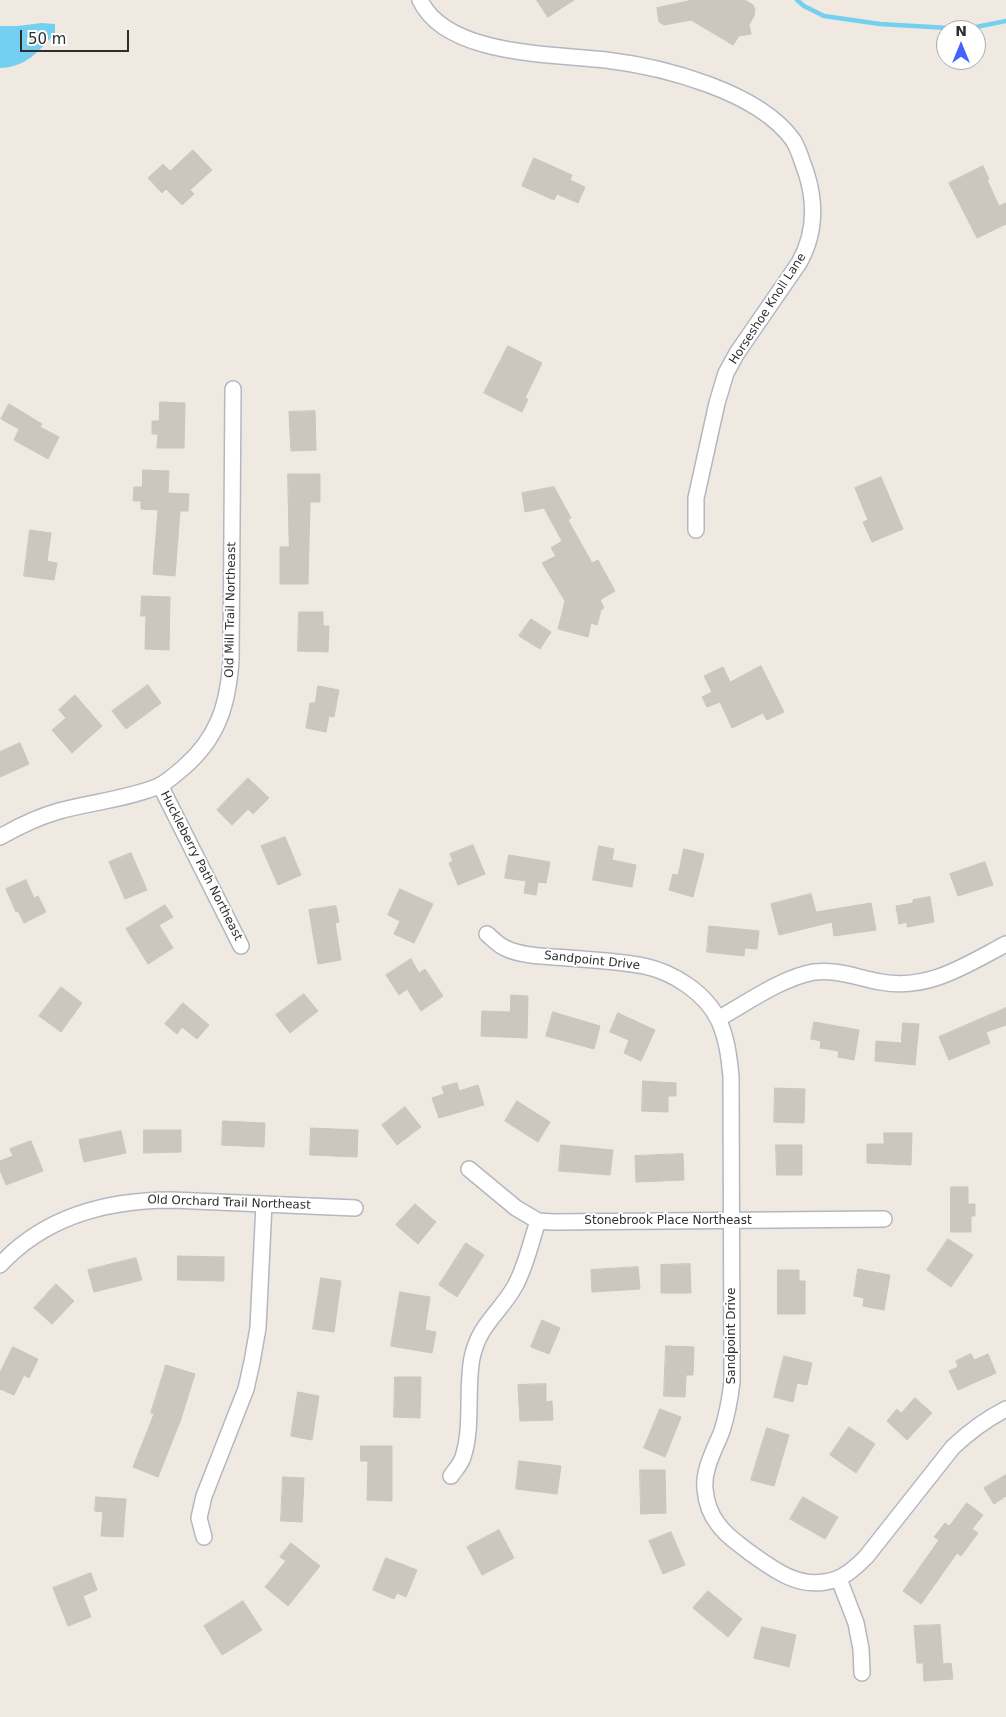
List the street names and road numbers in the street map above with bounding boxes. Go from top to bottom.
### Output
street label: Horseshoe Knoll Lane [727,251,809,367]
street label: Old Mill Trail Northeast [223,542,239,678]
street label: Huckleberry Path Northeast [157,789,245,943]
street label: Sandpoint Drive [543,949,641,973]
street label: Old Orchard Trail Northeast [147,1193,311,1213]
street label: Stonebrook Place Northeast [584,1214,752,1228]
street label: Sandpoint Drive [725,1288,739,1384]

